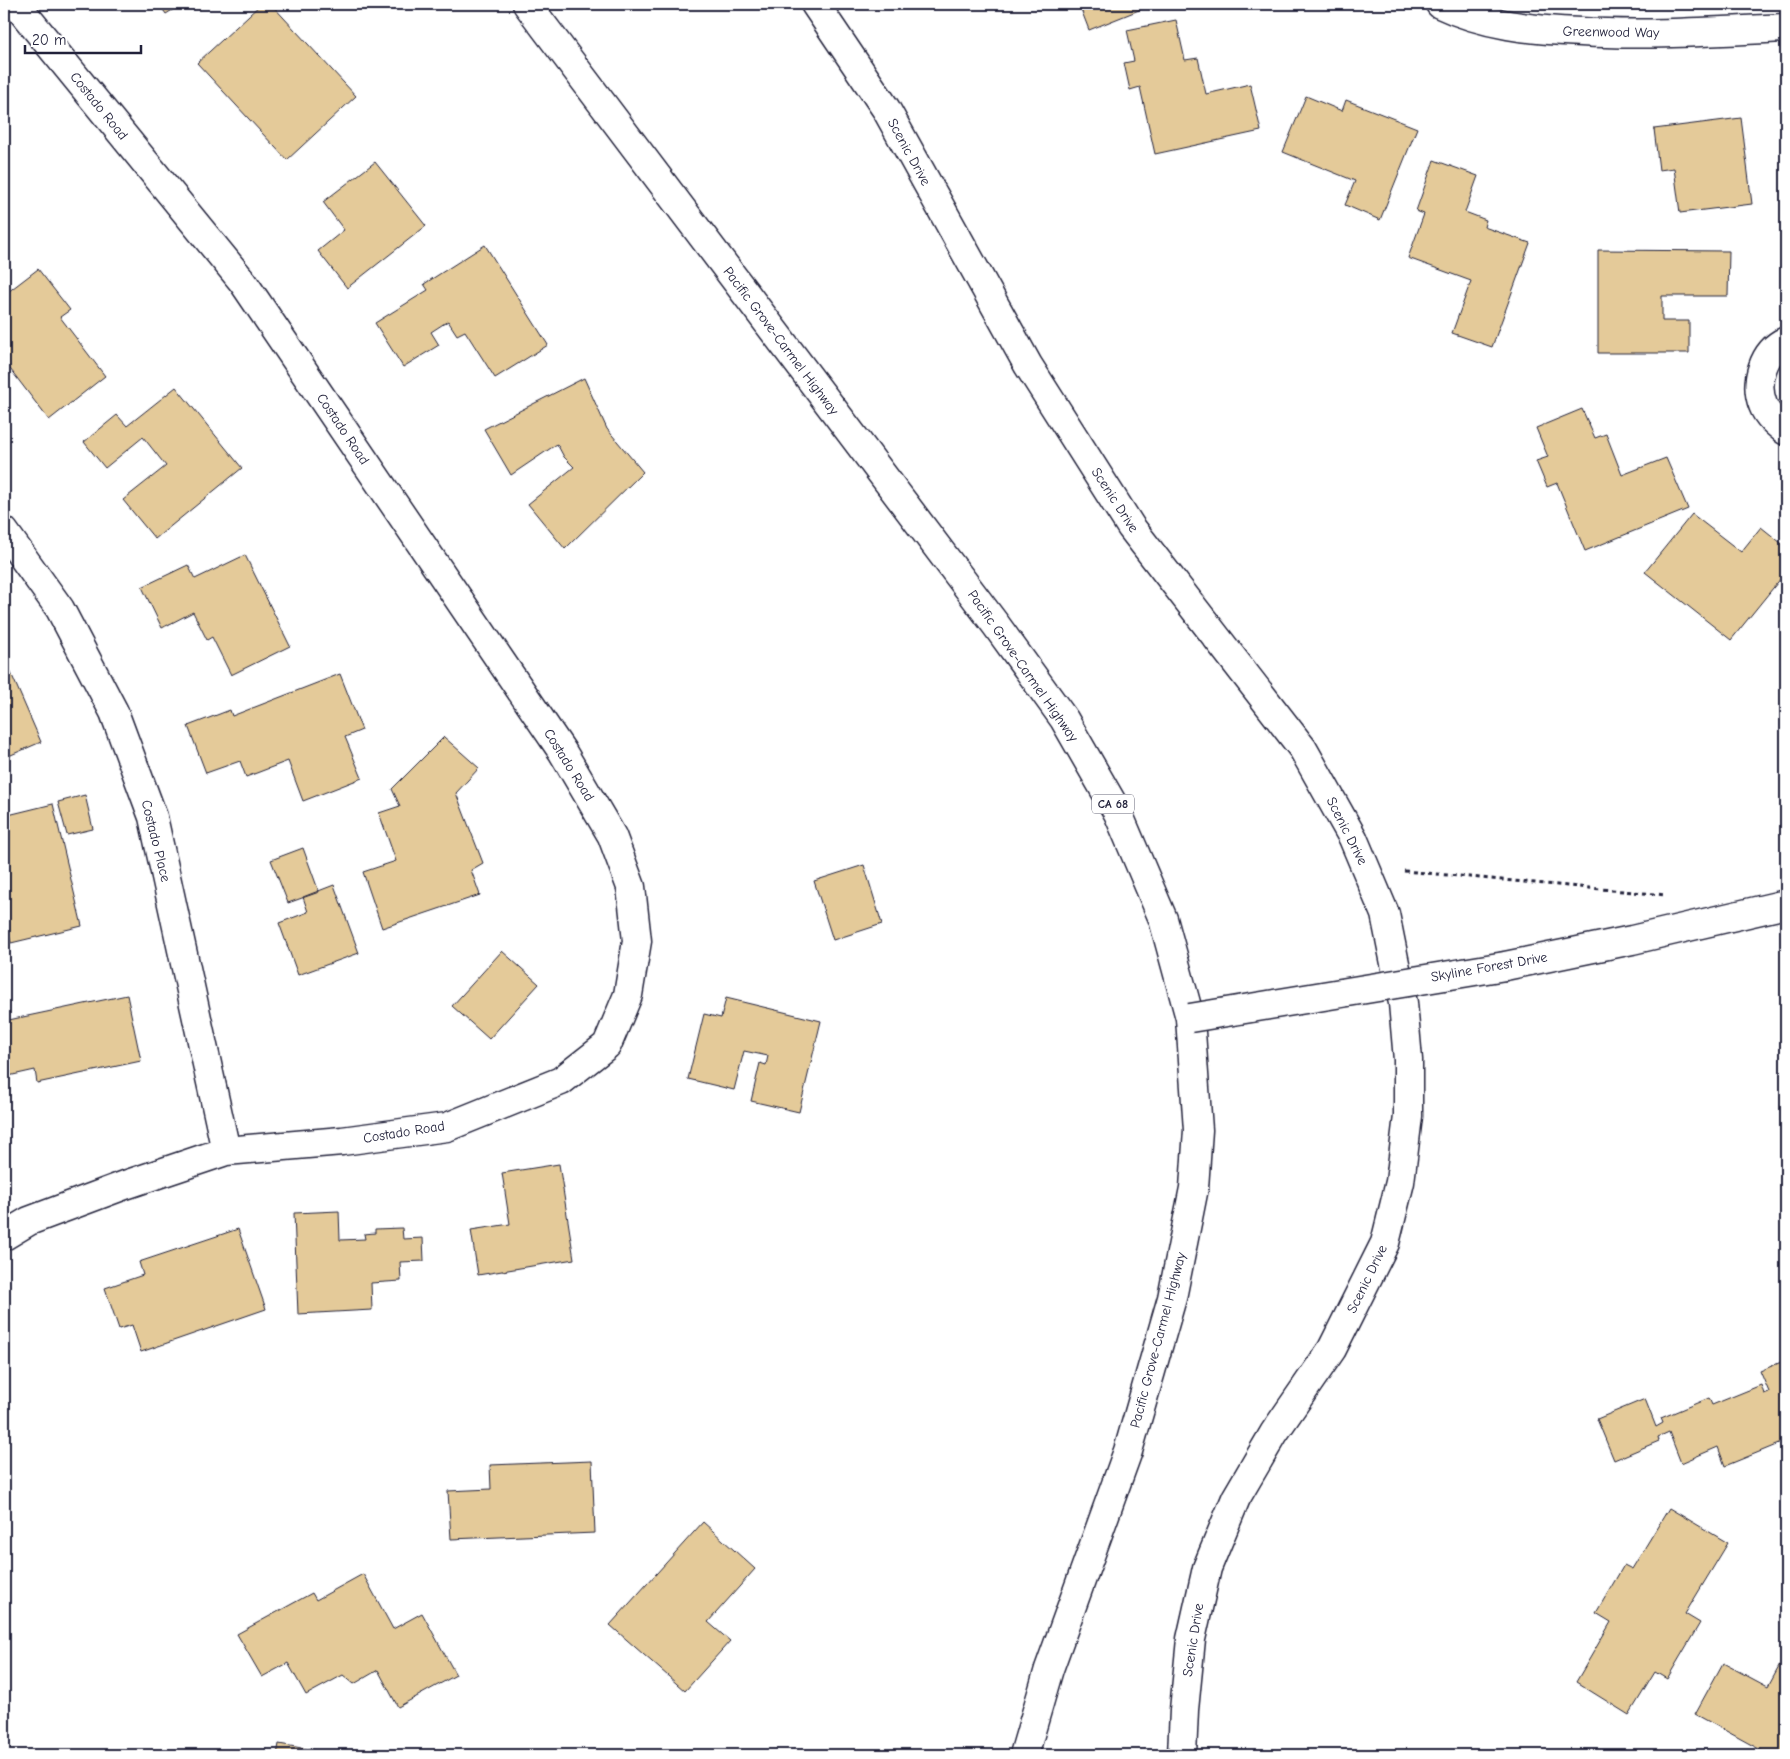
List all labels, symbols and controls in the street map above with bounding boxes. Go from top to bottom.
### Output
scale bar [25,22,141,54]
street label: Greenwood Way [1562,23,1660,41]
text: 20 m [32,31,66,49]
street label: Costado Road [67,69,131,143]
street label: Scenic Drive [884,116,934,188]
street label: Pacific Grove-Carmel Highway [720,264,843,419]
street label: Costado Road [313,390,373,468]
street label: Scenic Drive [1088,464,1142,536]
street label: Pacific Grove-Carmel Highway [964,587,1082,746]
street label: Costado Road [540,726,598,804]
road number: CA 68 [1092,794,1134,814]
street label: Scenic Drive [1323,794,1371,868]
street label: Costado Place [138,798,174,884]
street label: Skyline Forest Drive [1429,948,1549,986]
street label: Costado Road [362,1117,446,1147]
street label: Scenic Drive [1343,1242,1391,1316]
street label: Pacific Grove-Carmel Highway [1126,1250,1190,1430]
street label: Scenic Drive [1179,1602,1207,1678]

